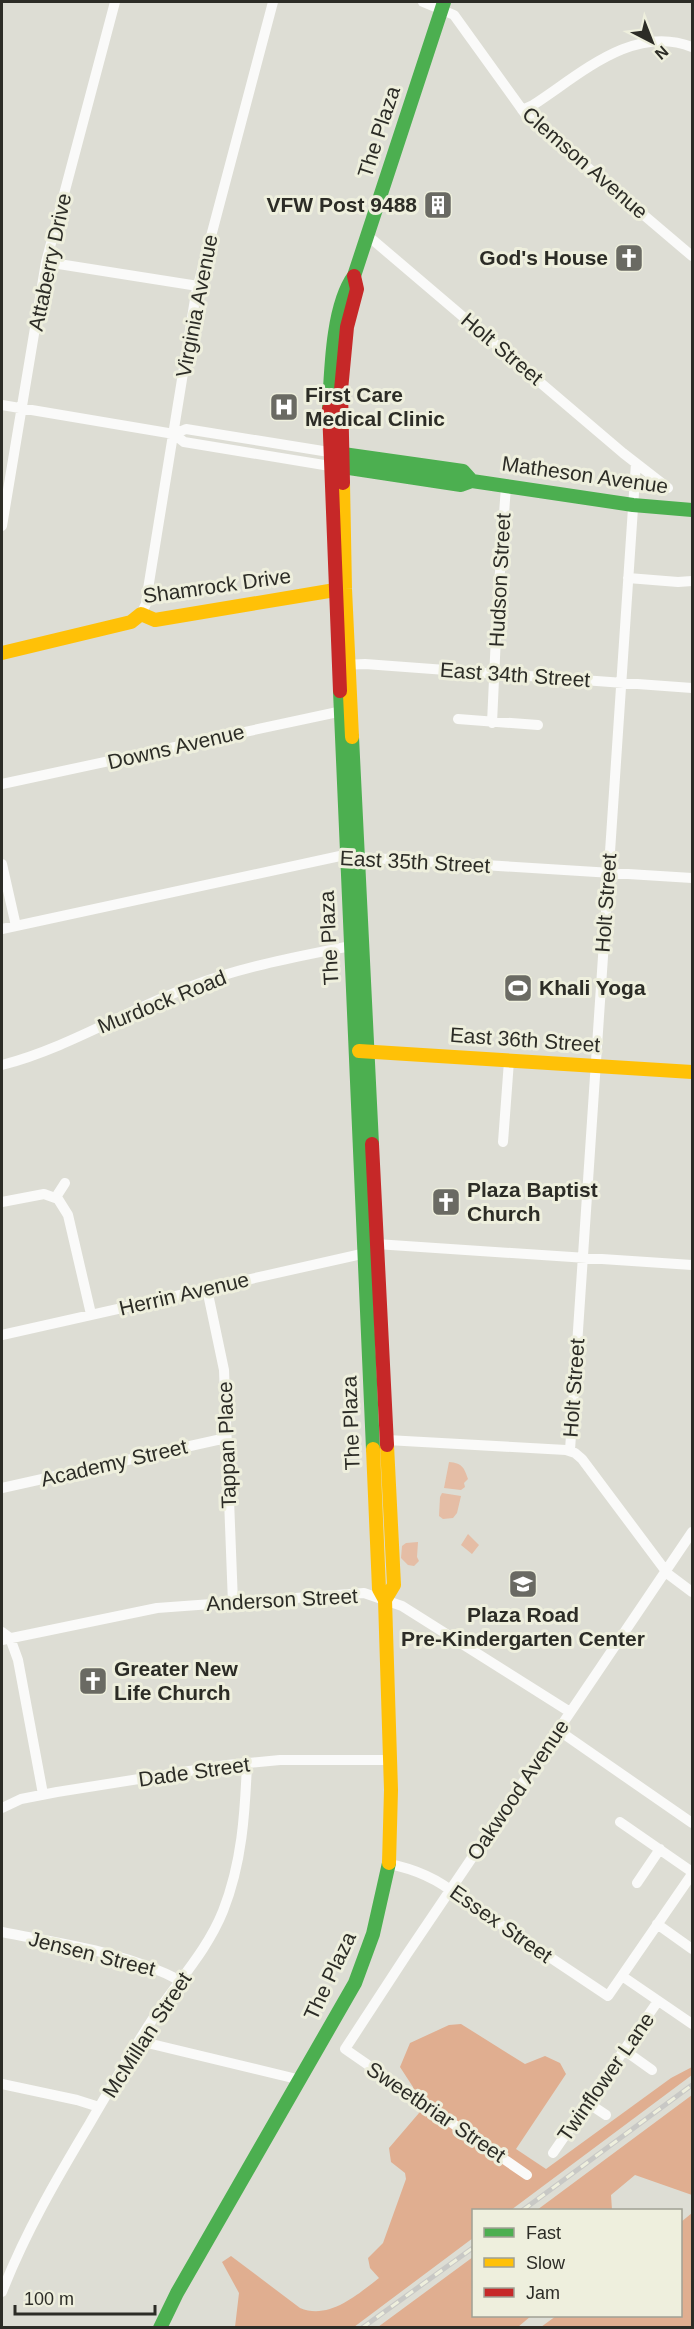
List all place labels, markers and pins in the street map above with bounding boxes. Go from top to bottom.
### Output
building icon: VFW Post 9488 [422,189,454,221]
place label: VFW Post 9488 [266,193,417,216]
church icon: God's House [613,242,645,274]
place label: God's House [479,246,608,269]
place label: First Care Medical Clinic [305,383,445,430]
hospital icon: First Care Medical Clinic [268,391,300,423]
sports icon: Khali Yoga [502,972,534,1004]
place label: Khali Yoga [539,976,646,999]
place label: Plaza Baptist Church [467,1178,598,1225]
church icon: Plaza Baptist Church [430,1186,462,1218]
school or university icon: Plaza Road Pre-Kindergarten Center [507,1568,539,1600]
place label: Plaza Road Pre-Kindergarten Center [401,1603,645,1650]
place label: Greater New Life Church [114,1657,238,1704]
church icon: Greater New Life Church [77,1665,109,1697]

